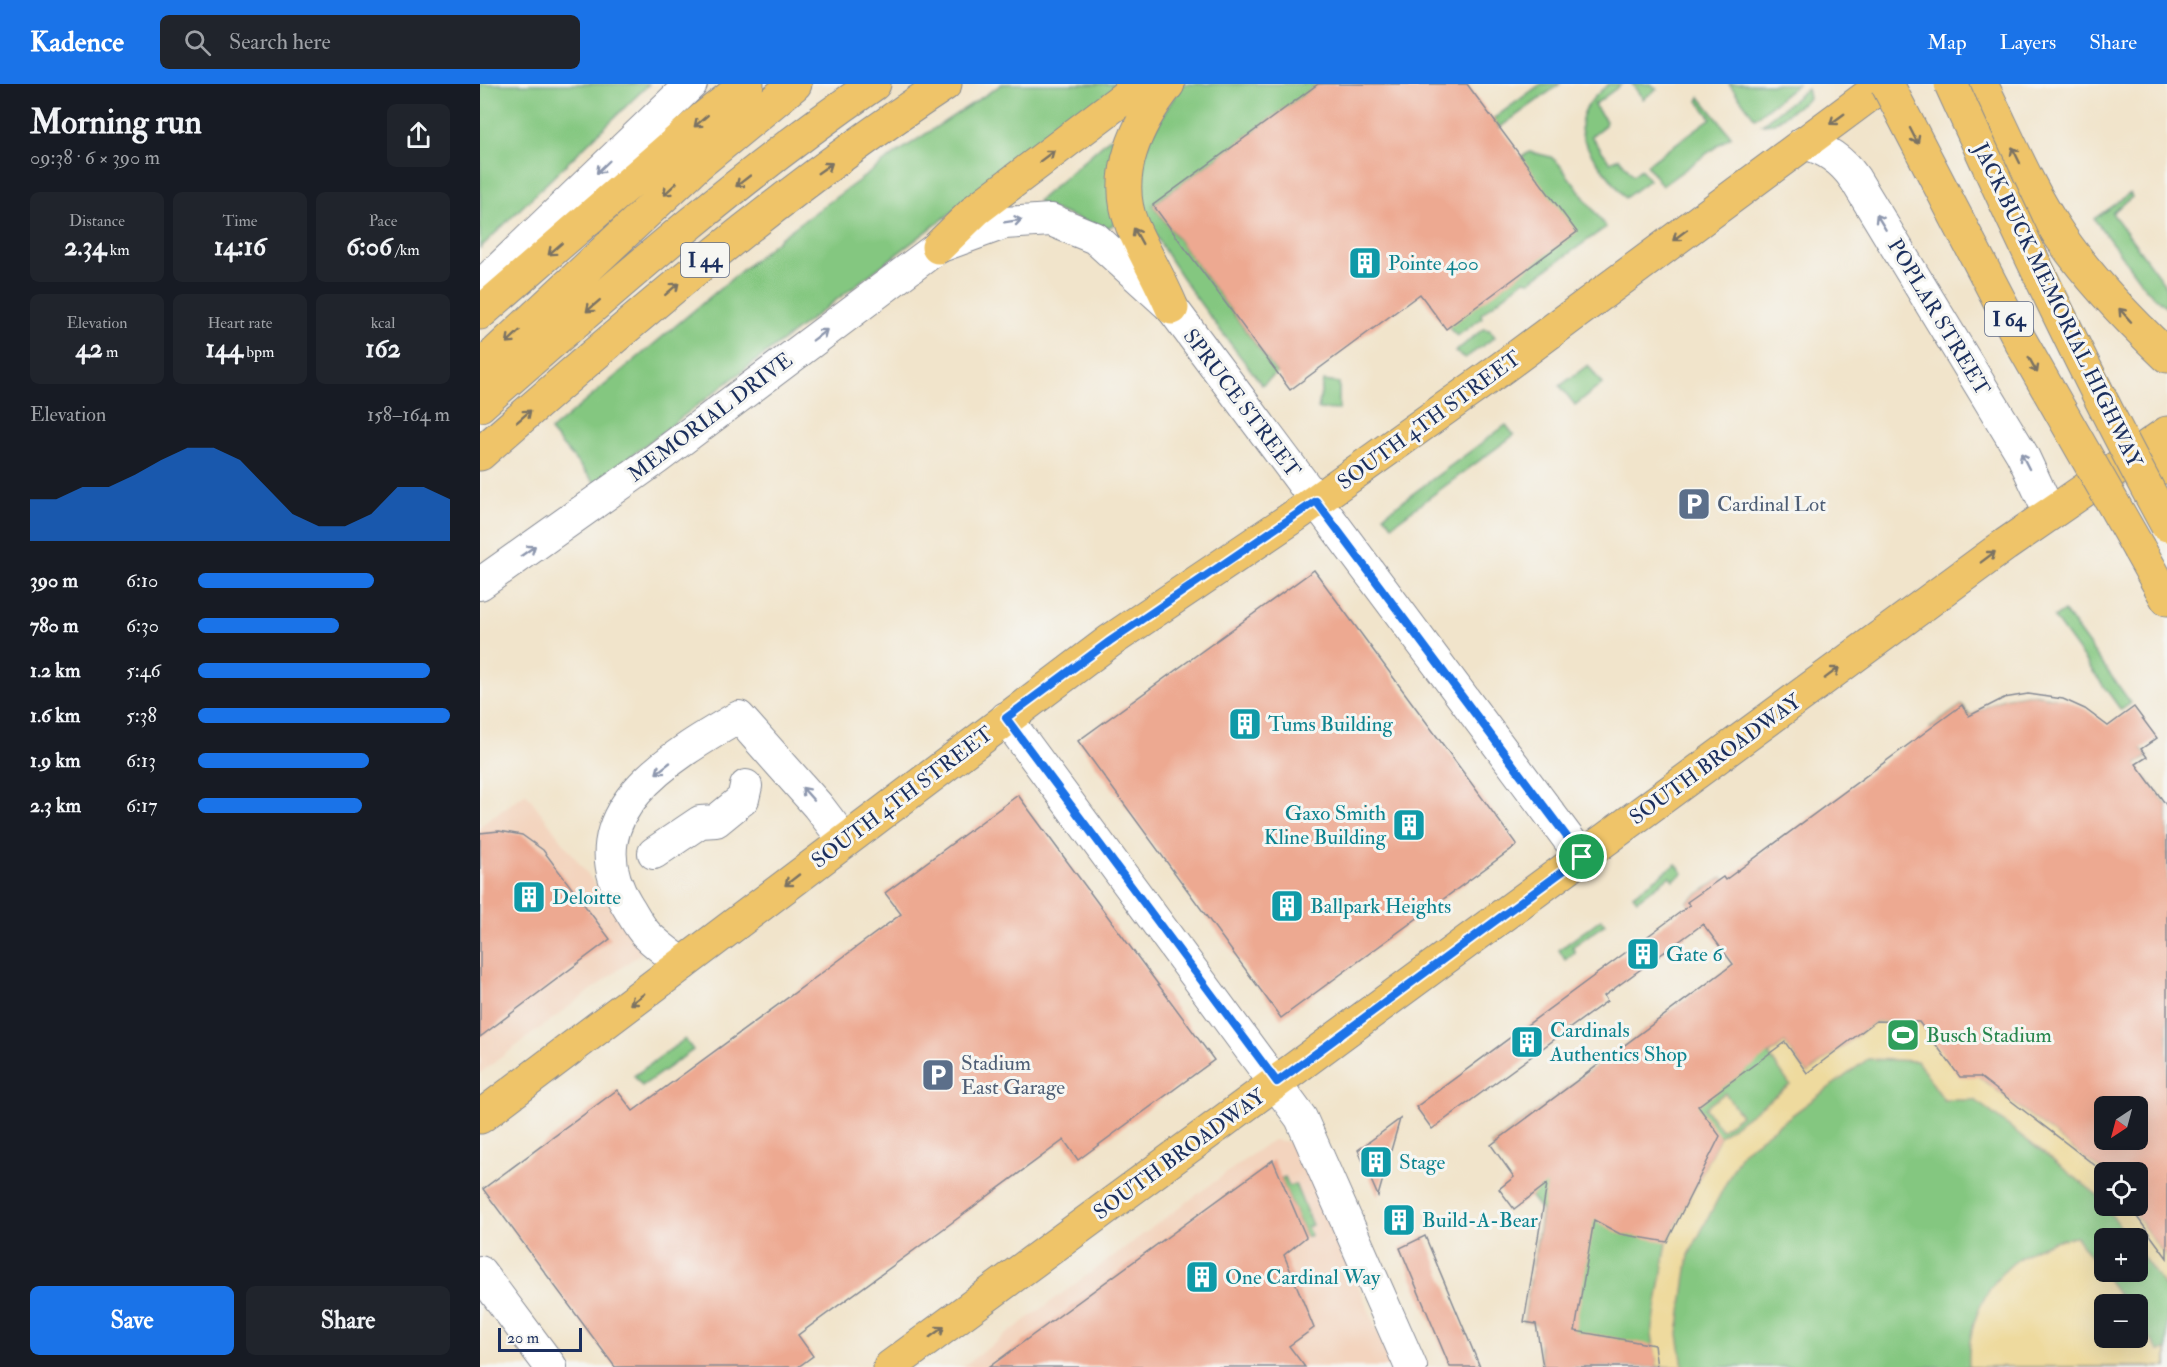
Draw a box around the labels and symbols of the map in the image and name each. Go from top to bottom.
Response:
one-way arrow [1829,112,1845,125]
one-way arrow [693,114,709,127]
one-way arrow [1908,127,1920,145]
street label: JACK BUCK MEMORIAL HIGHWAY [1966,137,2148,473]
one-way arrow [2010,146,2021,164]
one-way arrow [1039,150,1055,163]
one-way arrow [595,160,610,175]
one-way arrow [816,162,832,174]
one-way arrow [735,175,751,188]
one-way arrow [663,182,678,197]
one-way arrow [1874,214,1886,231]
one-way arrow [1002,216,1022,227]
one-way arrow [1132,228,1144,245]
one-way arrow [1672,228,1688,241]
street label: POPLAR STREET [1881,234,1996,401]
one-way arrow [547,243,563,256]
road number: I 44 [681,243,729,277]
building icon: Pointe 400 [1347,245,1383,281]
place label: Pointe 400 [1388,250,1479,277]
one-way arrow [664,282,680,295]
one-way arrow [586,299,601,313]
road number: I 64 [1985,302,2033,336]
one-way arrow [2118,308,2132,323]
street label: SPRUCE STREET [1177,324,1306,483]
one-way arrow [812,329,828,342]
one-way arrow [505,330,520,344]
street label: SOUTH 4TH STREET [1332,345,1527,496]
street label: MEMORIAL DRIVE [623,347,798,488]
one-way arrow [2027,356,2039,373]
one-way arrow [516,409,531,423]
one-way arrow [2019,452,2030,470]
parking icon: Cardinal Lot [1676,486,1712,522]
place label: Cardinal Lot [1717,491,1826,518]
one-way arrow [520,545,536,557]
one-way arrow [1980,551,1996,563]
one-way arrow [1823,667,1839,679]
street label: SOUTH BROADWAY [1624,688,1807,831]
building icon: Tums Building [1227,706,1263,742]
place label: Tums Building [1268,711,1393,738]
street label: SOUTH 4TH STREET [806,720,999,874]
one-way arrow [655,762,671,775]
one-way arrow [801,787,815,802]
place label: Gaxo Smith Kline Building [1264,800,1387,851]
building icon: Gaxo Smith Kline Building [1391,807,1427,843]
pin [1556,831,1607,882]
one-way arrow [784,873,800,886]
building icon: Deloitte [511,879,547,915]
place label: Deloitte [552,884,621,911]
building icon: Ballpark Heights [1269,888,1305,924]
place label: Ballpark Heights [1310,893,1451,920]
building icon: Gate 6 [1625,936,1661,972]
place label: Gate 6 [1666,941,1724,968]
one-way arrow [630,992,646,1005]
place label: Cardinals Authentics Shop [1549,1017,1687,1068]
sports icon: Busch Stadium [1885,1017,1921,1053]
place label: Busch Stadium [1926,1022,2052,1049]
building icon: Cardinals Authentics Shop [1509,1024,1545,1060]
place label: Stadium East Garage [961,1050,1065,1101]
parking icon: Stadium East Garage [920,1057,956,1093]
street label: SOUTH BROADWAY [1088,1083,1271,1226]
north arrow [2094,1096,2148,1150]
building icon: Stage [1358,1144,1394,1180]
place label: Stage [1399,1149,1445,1176]
building icon: Build-A-Bear [1381,1202,1417,1238]
place label: Build-A-Bear [1422,1207,1538,1234]
building icon: One Cardinal Way [1184,1259,1220,1295]
place label: One Cardinal Way [1225,1264,1381,1291]
scale bar [498,1325,582,1352]
one-way arrow [929,1326,945,1339]

